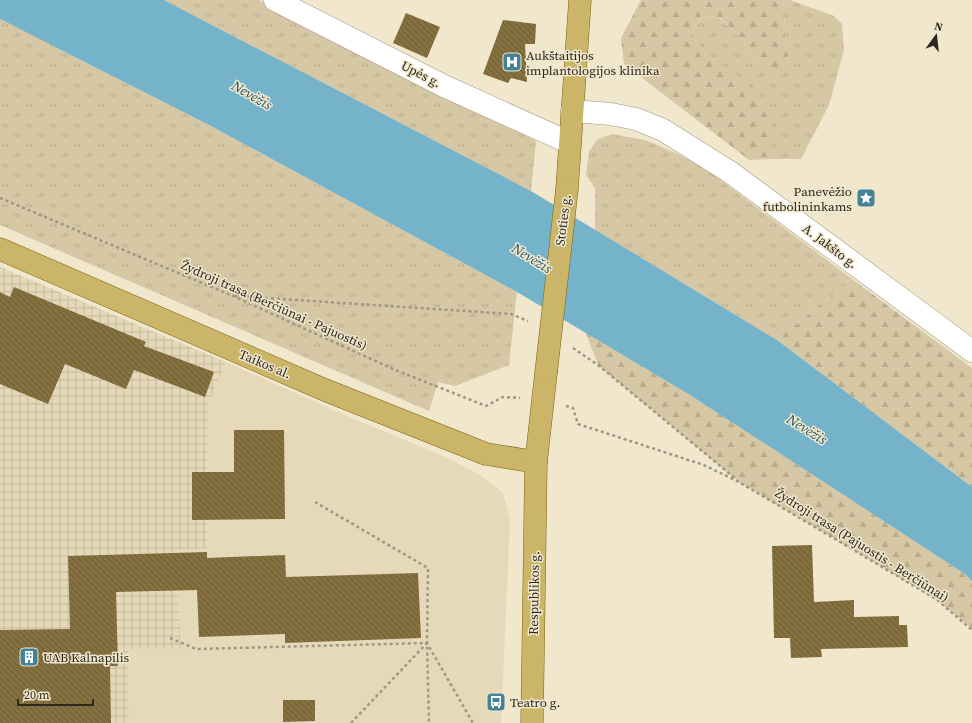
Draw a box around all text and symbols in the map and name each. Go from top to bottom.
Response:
north arrow [916,16,956,56]
text: N [933,19,944,35]
place label: Aukštaitijos implantologijos klinika [526,47,660,79]
hospital icon: Aukštaitijos implantologijos klinika [501,51,523,73]
street label: Upės g. [398,57,444,91]
water label: Nevėžis [227,75,277,115]
place label: Panevėžio futbolininkams [763,183,852,215]
place icon: Panevėžio futbolininkams [855,187,877,209]
street label: Stoties g. [551,193,575,247]
street label: A. Jakšto g. [799,220,861,272]
water label: Nevėžis [507,237,557,279]
street label: Žydroji trasa (Berčiūnai - Pajuostis) [178,256,370,354]
street label: Taikos al. [236,345,294,383]
water label: Nevėžis [782,408,832,450]
street label: Žydroji trasa (Pajuostis - Berčiūnai) [772,484,952,606]
street label: Respublikos g. [525,551,543,635]
building icon: UAB Kalnapilis [18,646,40,668]
place label: UAB Kalnapilis [43,649,130,666]
scale bar [18,681,93,707]
text: 20 m [24,687,50,703]
bus stop icon: Teatro g. [485,691,507,713]
place label: Teatro g. [510,694,560,711]

